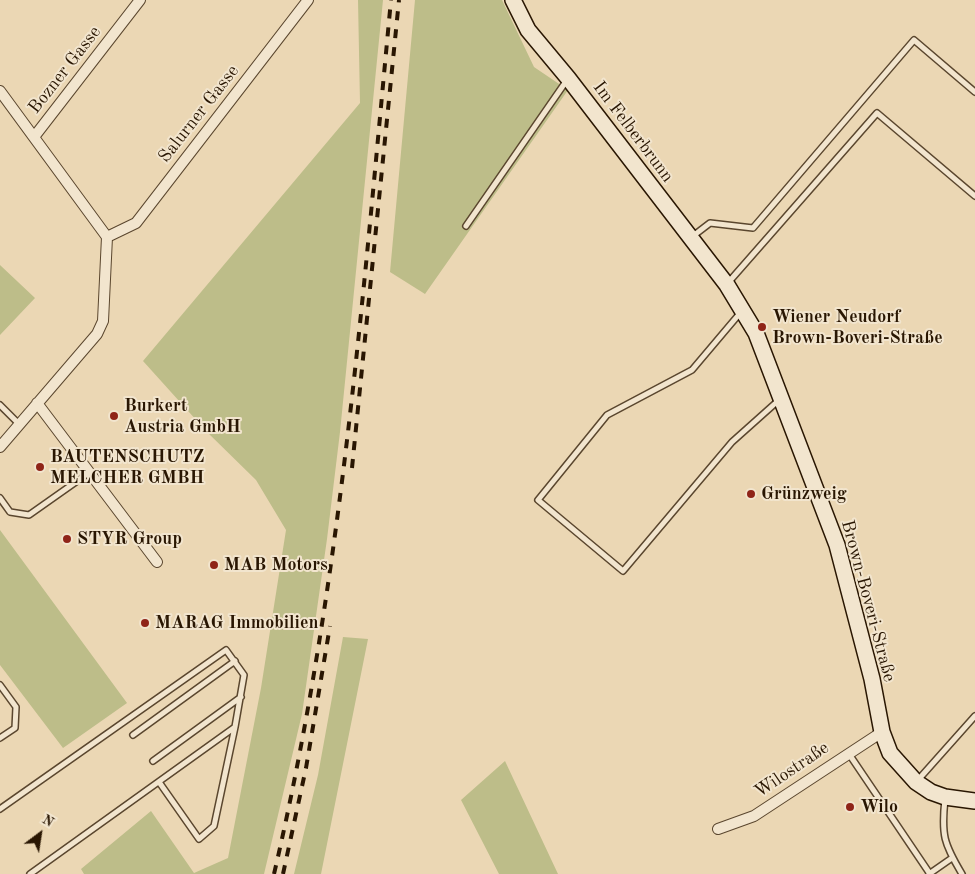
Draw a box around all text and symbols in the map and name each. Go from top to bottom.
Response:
street label: Bozner Gasse [24,22,106,118]
street label: Salurner Gasse [154,61,244,167]
street label: Im Felberbrunn [588,77,678,187]
place label: Wiener Neudorf Brown-Boveri-Straße [772,306,943,348]
marker: Wiener Neudorf Brown-Boveri-Straße [756,321,768,333]
place label: Burkert Austria GmbH [124,395,241,438]
marker: Burkert Austria GmbH [108,410,120,422]
place label: BAUTENSCHUTZ MELCHER GMBH [50,446,204,488]
marker: BAUTENSCHUTZ MELCHER GMBH [34,461,46,473]
place label: Grünzweig [761,483,847,505]
marker: Grünzweig [745,488,757,500]
street label: Brown-Boveri-Straße [836,518,900,684]
place label: STYR Group [77,528,182,550]
marker: STYR Group [61,533,73,545]
place label: MAB Motors [224,554,328,576]
marker: MAB Motors [208,559,220,571]
place label: MARAG Immobilien [155,612,318,634]
marker: MARAG Immobilien [139,617,151,629]
street label: Wilostraße [751,737,833,803]
place label: Wilo [860,796,898,818]
marker: Wilo [844,801,856,813]
north arrow [15,809,65,859]
text: N [40,812,56,830]

